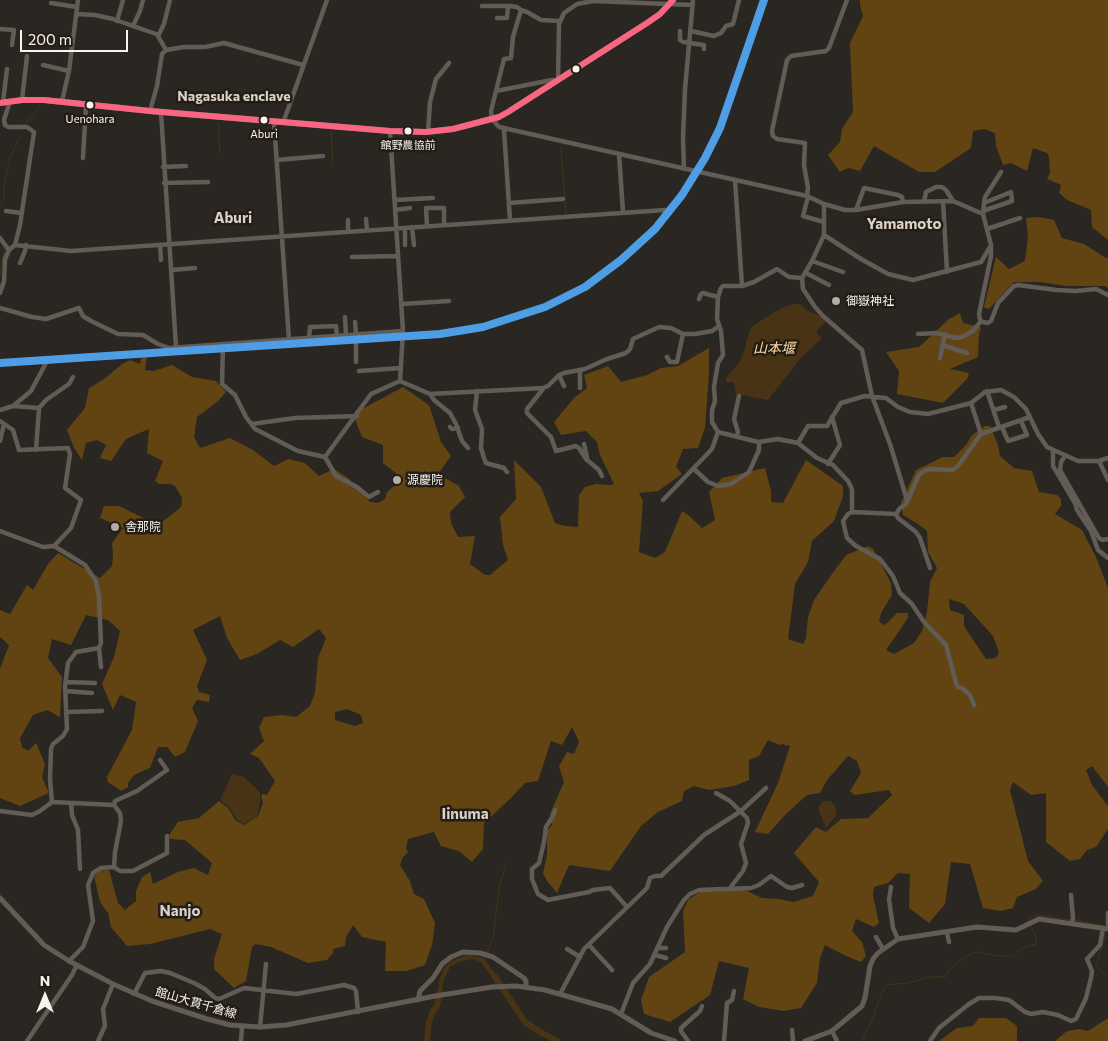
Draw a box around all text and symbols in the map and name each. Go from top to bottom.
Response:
scale bar [22,20,130,52]
text: 200 m [28,30,72,48]
unlabelled marker [571,64,581,74]
district label: Nagasuka enclave [177,88,291,104]
marker: Uenohara [85,100,95,110]
place label: Uenohara [66,112,114,126]
marker: Aburi [259,115,269,125]
marker: 館野農協前 [403,126,413,136]
place label: Aburi [250,127,278,141]
place label: 館野農協前 [381,138,435,152]
district label: Aburi [214,209,252,227]
district label: Yamamoto [867,215,941,233]
place label: 御嶽神社 [846,294,894,308]
marker: 御嶽神社 [830,295,842,307]
water label: 山本堰 [753,340,795,356]
place label: 源慶院 [407,473,443,487]
marker: 源慶院 [391,474,403,486]
place label: 舎那院 [125,520,161,534]
marker: 舎那院 [109,521,121,533]
district label: Iinuma [441,805,489,823]
district label: Nanjo [160,902,200,920]
north arrow [20,971,70,1021]
text: N [40,972,50,989]
street label: 館山大貫千倉線 [154,985,238,1021]

